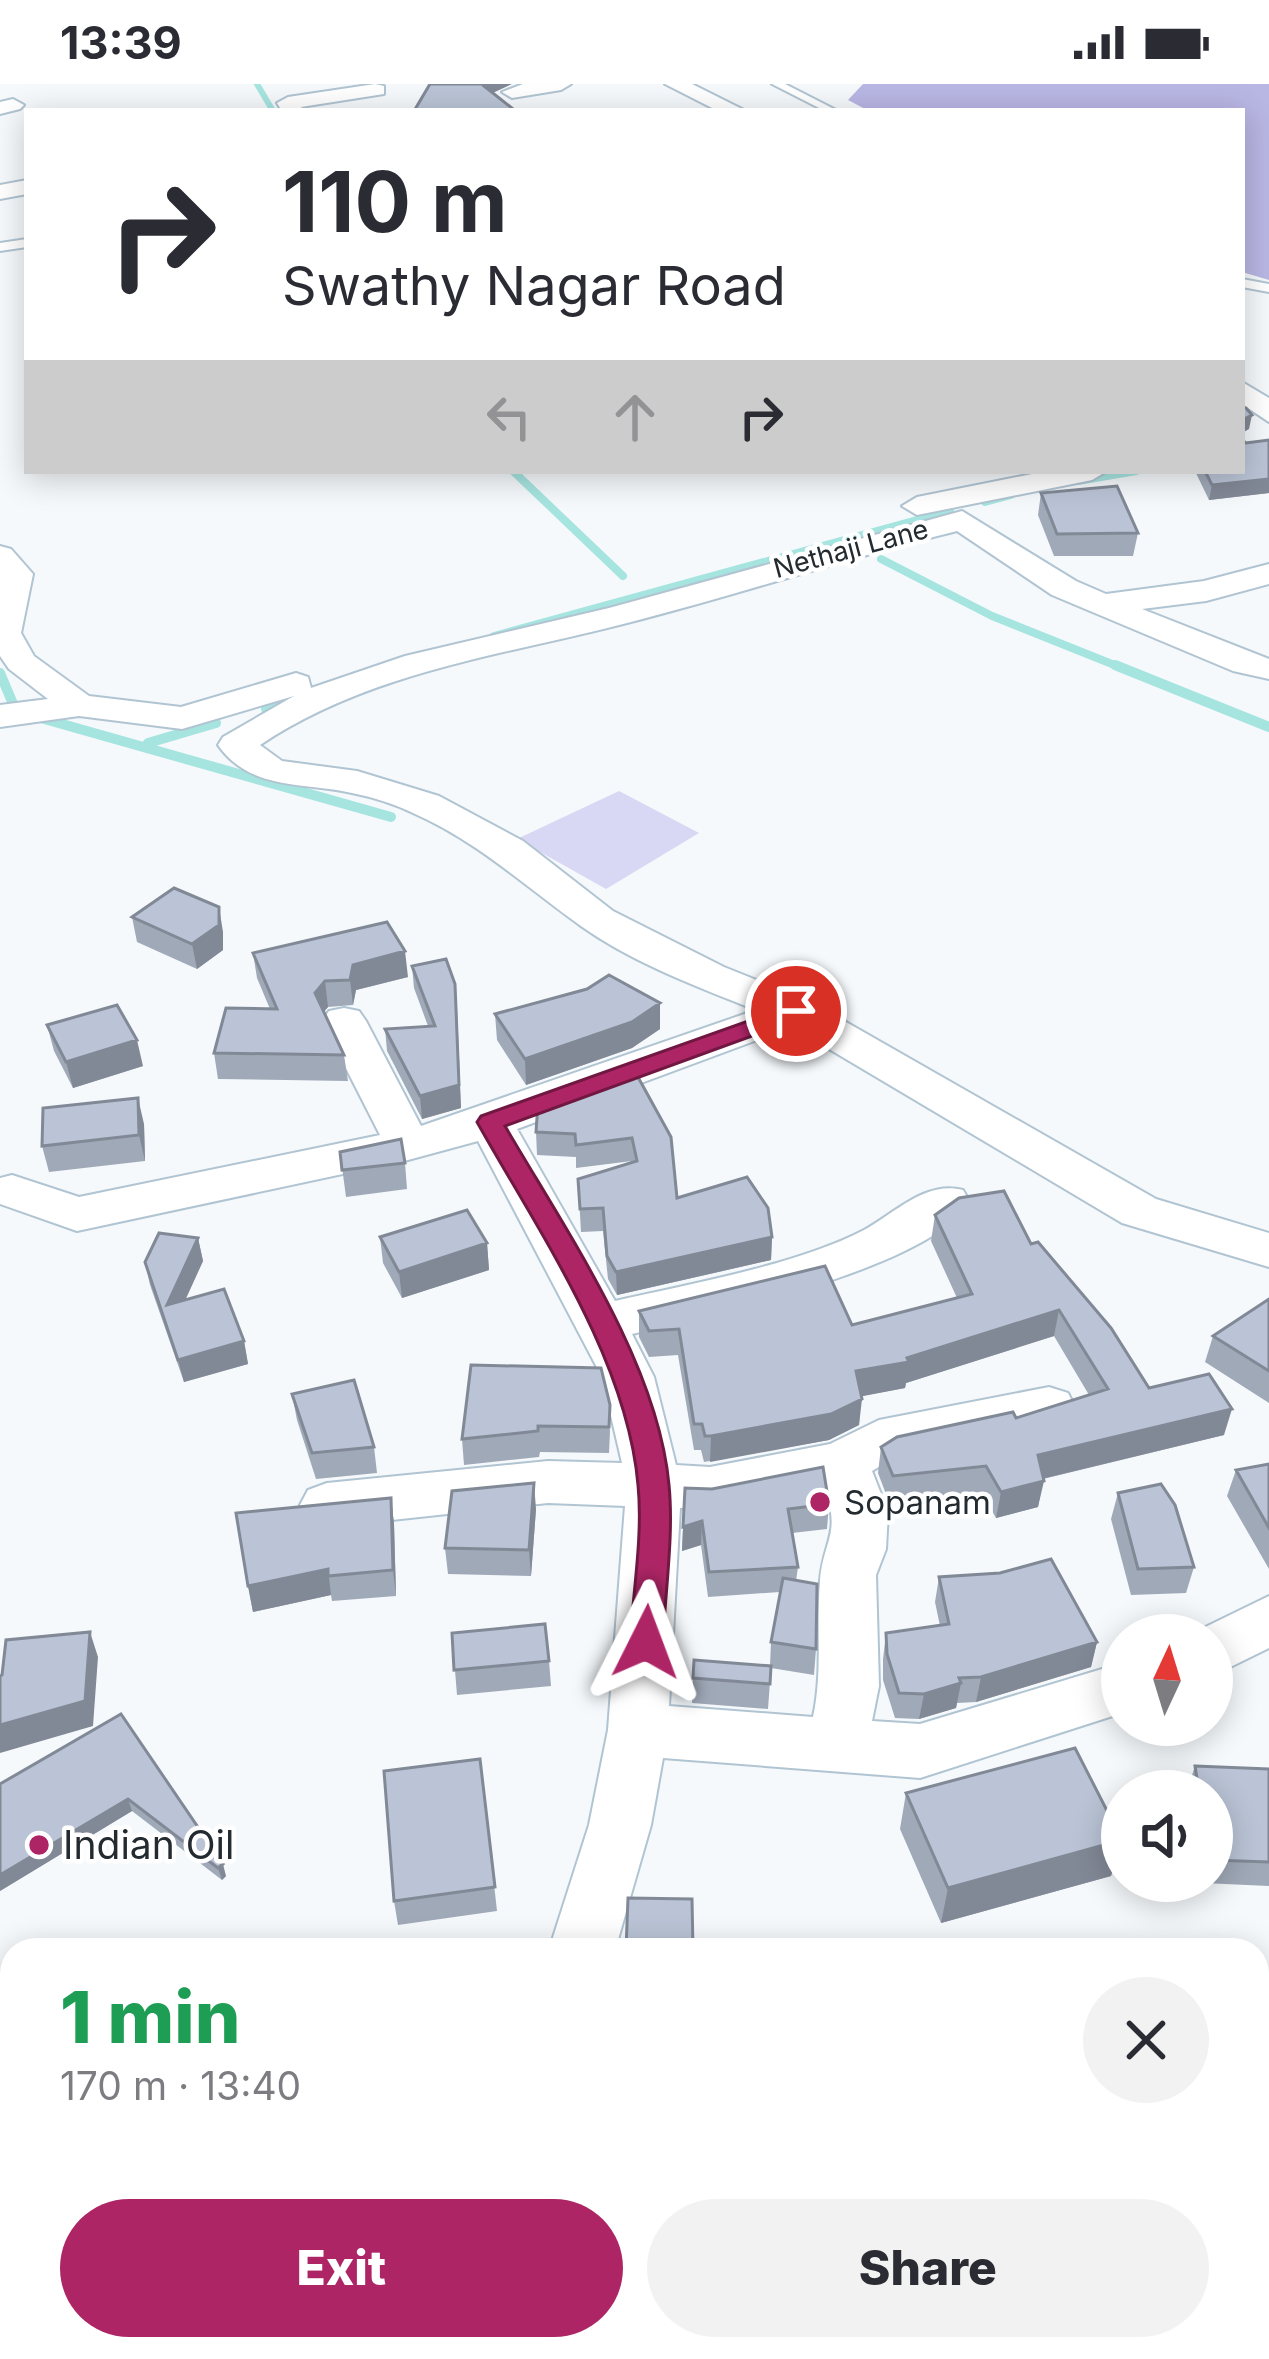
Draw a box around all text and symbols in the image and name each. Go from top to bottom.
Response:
text: 13:39 [60,15,182,70]
text: 110 m [282,151,508,252]
icon: right [84,156,240,312]
text: Swathy Nagar Road [282,253,786,318]
icon: left [476,384,542,450]
icon: ahead [602,384,668,450]
icon: right [728,384,794,450]
street label: Nethaji Lane [770,512,932,585]
pin [745,960,847,1062]
icon: arrive [763,978,829,1044]
place label: Sopanam [844,1482,991,1522]
marker: Sopanam [807,1489,833,1515]
position arrow [583,1579,709,1705]
north arrow [1101,1614,1233,1746]
map controls [1101,1614,1233,1902]
button: sound [1101,1770,1233,1902]
place label: Indian Oil [63,1821,234,1868]
marker: Indian Oil [26,1832,52,1858]
text: 1 min [60,1973,240,2060]
button: close [1083,1977,1209,2103]
text: 170 m · 13:40 [60,2062,301,2109]
button: Exit [60,2199,623,2337]
button: Share [647,2199,1209,2337]

